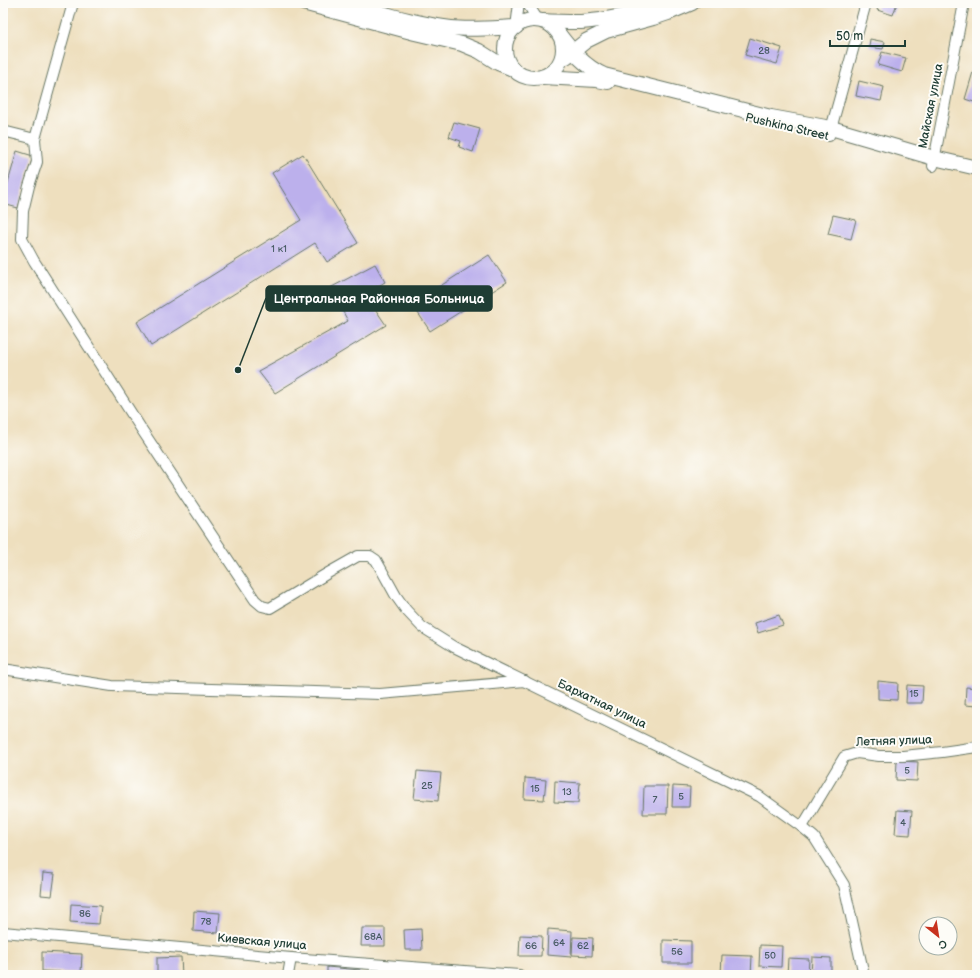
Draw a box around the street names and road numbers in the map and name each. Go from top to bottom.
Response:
street label: Майская улица [915,62,947,150]
street label: Pushkina Street [744,110,830,144]
street label: Бархатная улица [555,676,649,732]
street label: Летняя улица [855,732,932,750]
street label: Киевская улица [217,931,307,953]

